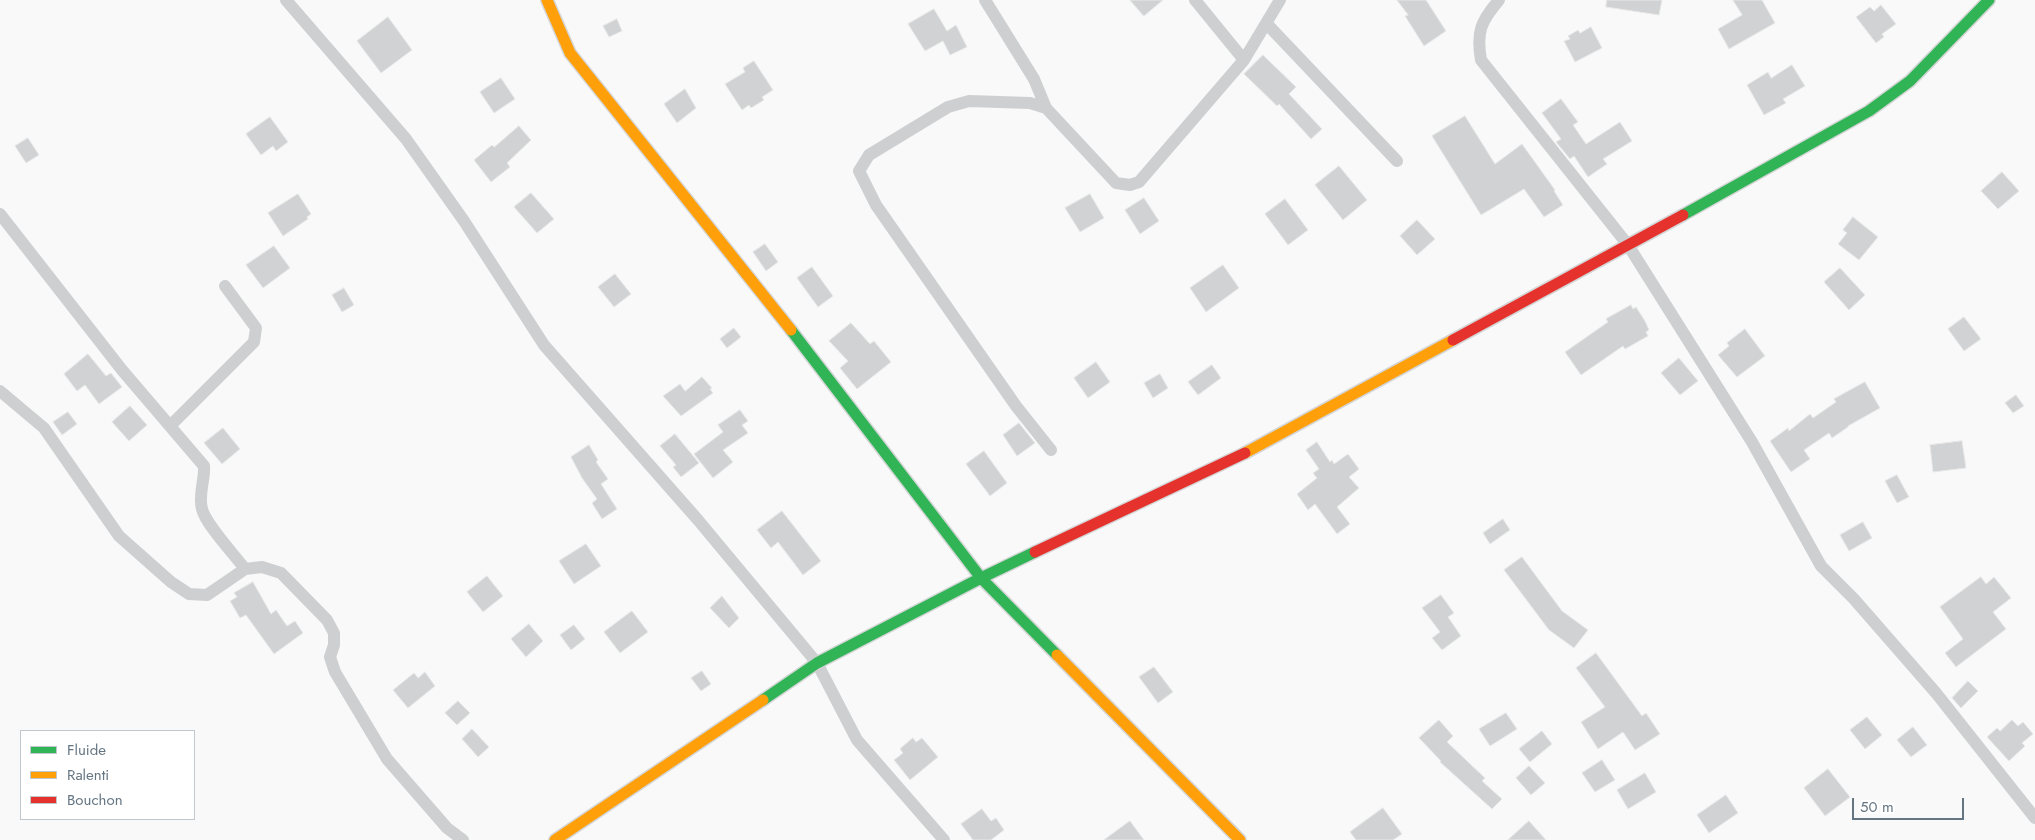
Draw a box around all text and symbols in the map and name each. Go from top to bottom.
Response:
legend [20,730,195,820]
text: Fluide [67,739,106,761]
text: Ralenti [67,764,109,786]
scale bar [1855,788,1968,820]
text: Bouchon [67,789,123,811]
text: 50 m [1860,796,1894,818]

